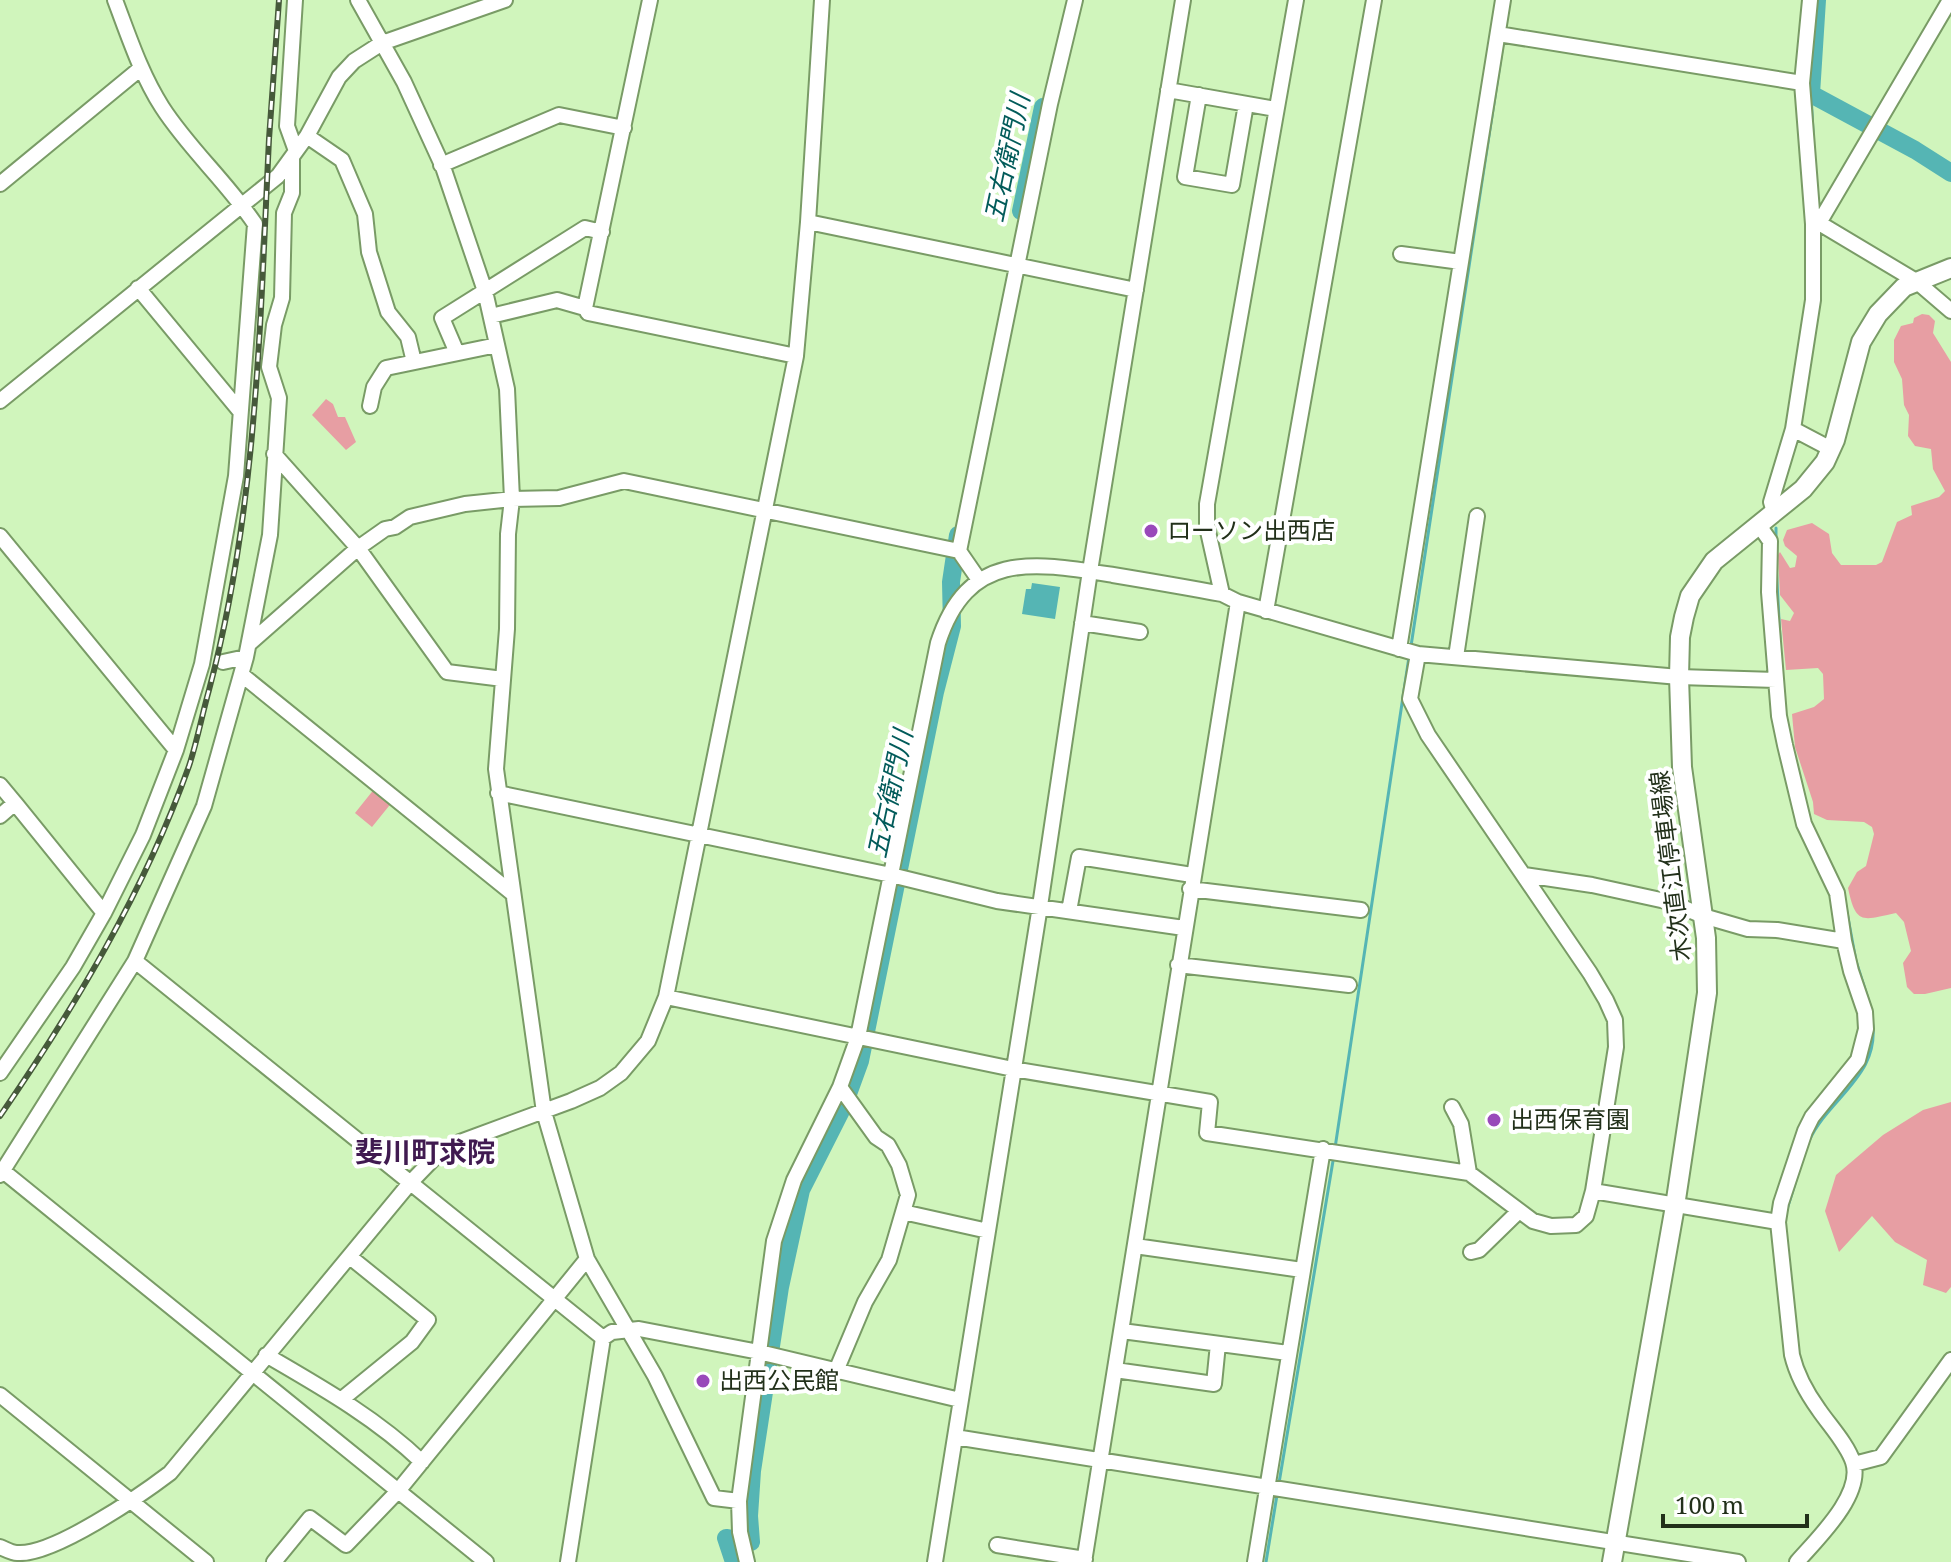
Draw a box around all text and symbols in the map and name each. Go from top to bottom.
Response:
water label: 五右衛門川 [975,88,1038,225]
place label: ローソン出西店 [1167,513,1335,546]
marker: ローソン出西店 [1142,522,1160,540]
water label: 五右衛門川 [858,724,921,861]
street label: 木次直江停車場線 [1641,769,1698,963]
place label: 出西保育園 [1510,1102,1630,1135]
marker: 出西保育園 [1485,1111,1503,1129]
district label: 斐川町求院 [355,1132,495,1170]
place label: 出西公民館 [719,1363,839,1396]
marker: 出西公民館 [694,1372,712,1390]
scale bar [1663,1478,1807,1528]
text: 100 m [1675,1488,1744,1521]

